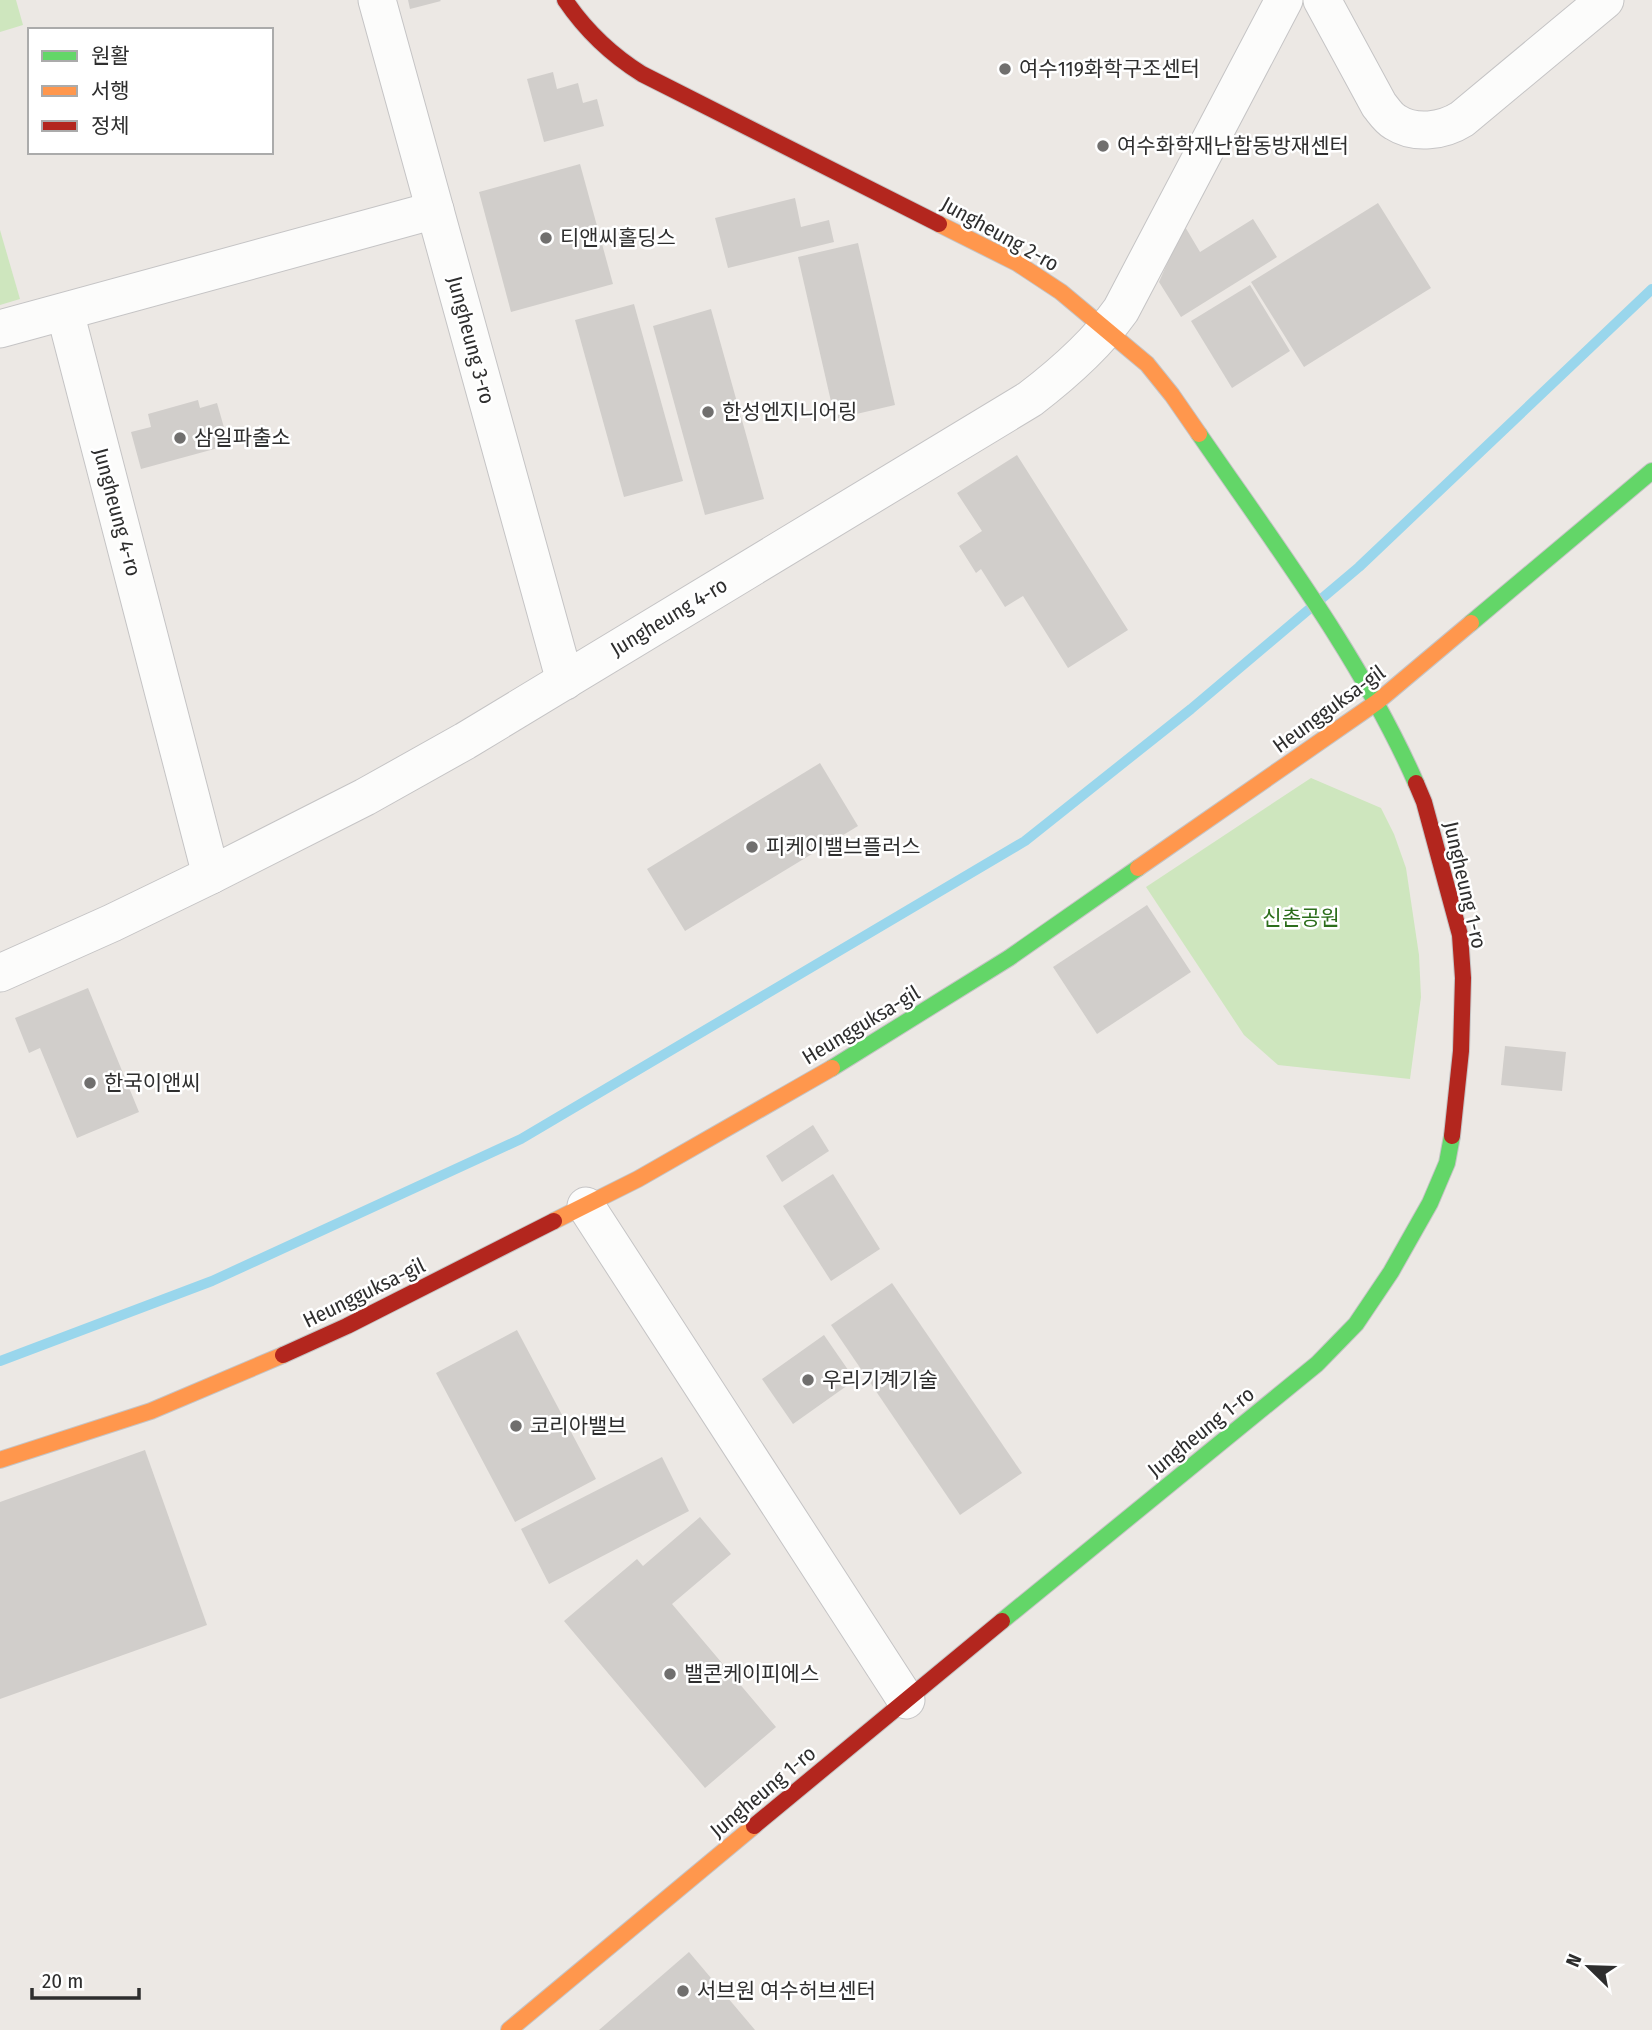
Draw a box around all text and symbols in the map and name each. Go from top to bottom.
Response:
legend [28,28,273,154]
text: 원활 [91,43,130,69]
place label: 여수119화학구조센터 [1019,56,1200,82]
marker: 여수119화학구조센터 [997,61,1013,77]
text: 서행 [91,78,130,104]
text: 정체 [91,113,130,139]
place label: 여수화학재난합동방재센터 [1117,133,1349,159]
marker: 여수화학재난합동방재센터 [1095,138,1111,154]
street label: Jungheung 2-ro [937,191,1063,277]
place label: 티앤씨홀딩스 [560,225,676,251]
marker: 티앤씨홀딩스 [538,230,554,246]
street label: Jungheung 3-ro [441,273,501,407]
place label: 한성엔지니어링 [722,399,857,425]
marker: 한성엔지니어링 [700,404,716,420]
place label: 삼일파출소 [194,425,291,451]
marker: 삼일파출소 [172,430,188,446]
street label: Jungheung 4-ro [87,445,147,579]
street label: Jungheung 4-ro [606,572,732,662]
street label: Heungguksa-gil [1268,659,1391,759]
street label: Jungheung 1-ro [1438,819,1492,951]
place label: 피케이밸브플러스 [766,834,921,860]
marker: 피케이밸브플러스 [744,839,760,855]
park label: 신촌공원 [1262,905,1340,931]
street label: Heungguksa-gil [797,979,925,1070]
place label: 한국이앤씨 [104,1070,201,1096]
marker: 한국이앤씨 [82,1075,98,1091]
street label: Heungguksa-gil [299,1252,430,1334]
place label: 우리기계기술 [822,1367,938,1393]
marker: 우리기계기술 [800,1372,816,1388]
street label: Jungheung 1-ro [1142,1381,1260,1483]
place label: 코리아밸브 [530,1413,627,1439]
marker: 코리아밸브 [508,1418,524,1434]
place label: 밸콘케이피에스 [684,1661,819,1687]
marker: 밸콘케이피에스 [662,1666,678,1682]
street label: Jungheung 1-ro [705,1740,821,1844]
north arrow [1554,1932,1624,2002]
text: N [1561,1951,1587,1970]
scale bar [32,1956,138,2000]
text: 20 m [42,1968,83,1994]
place label: 서브원 여수허브센터 [697,1978,876,2004]
marker: 서브원 여수허브센터 [675,1983,691,1999]

